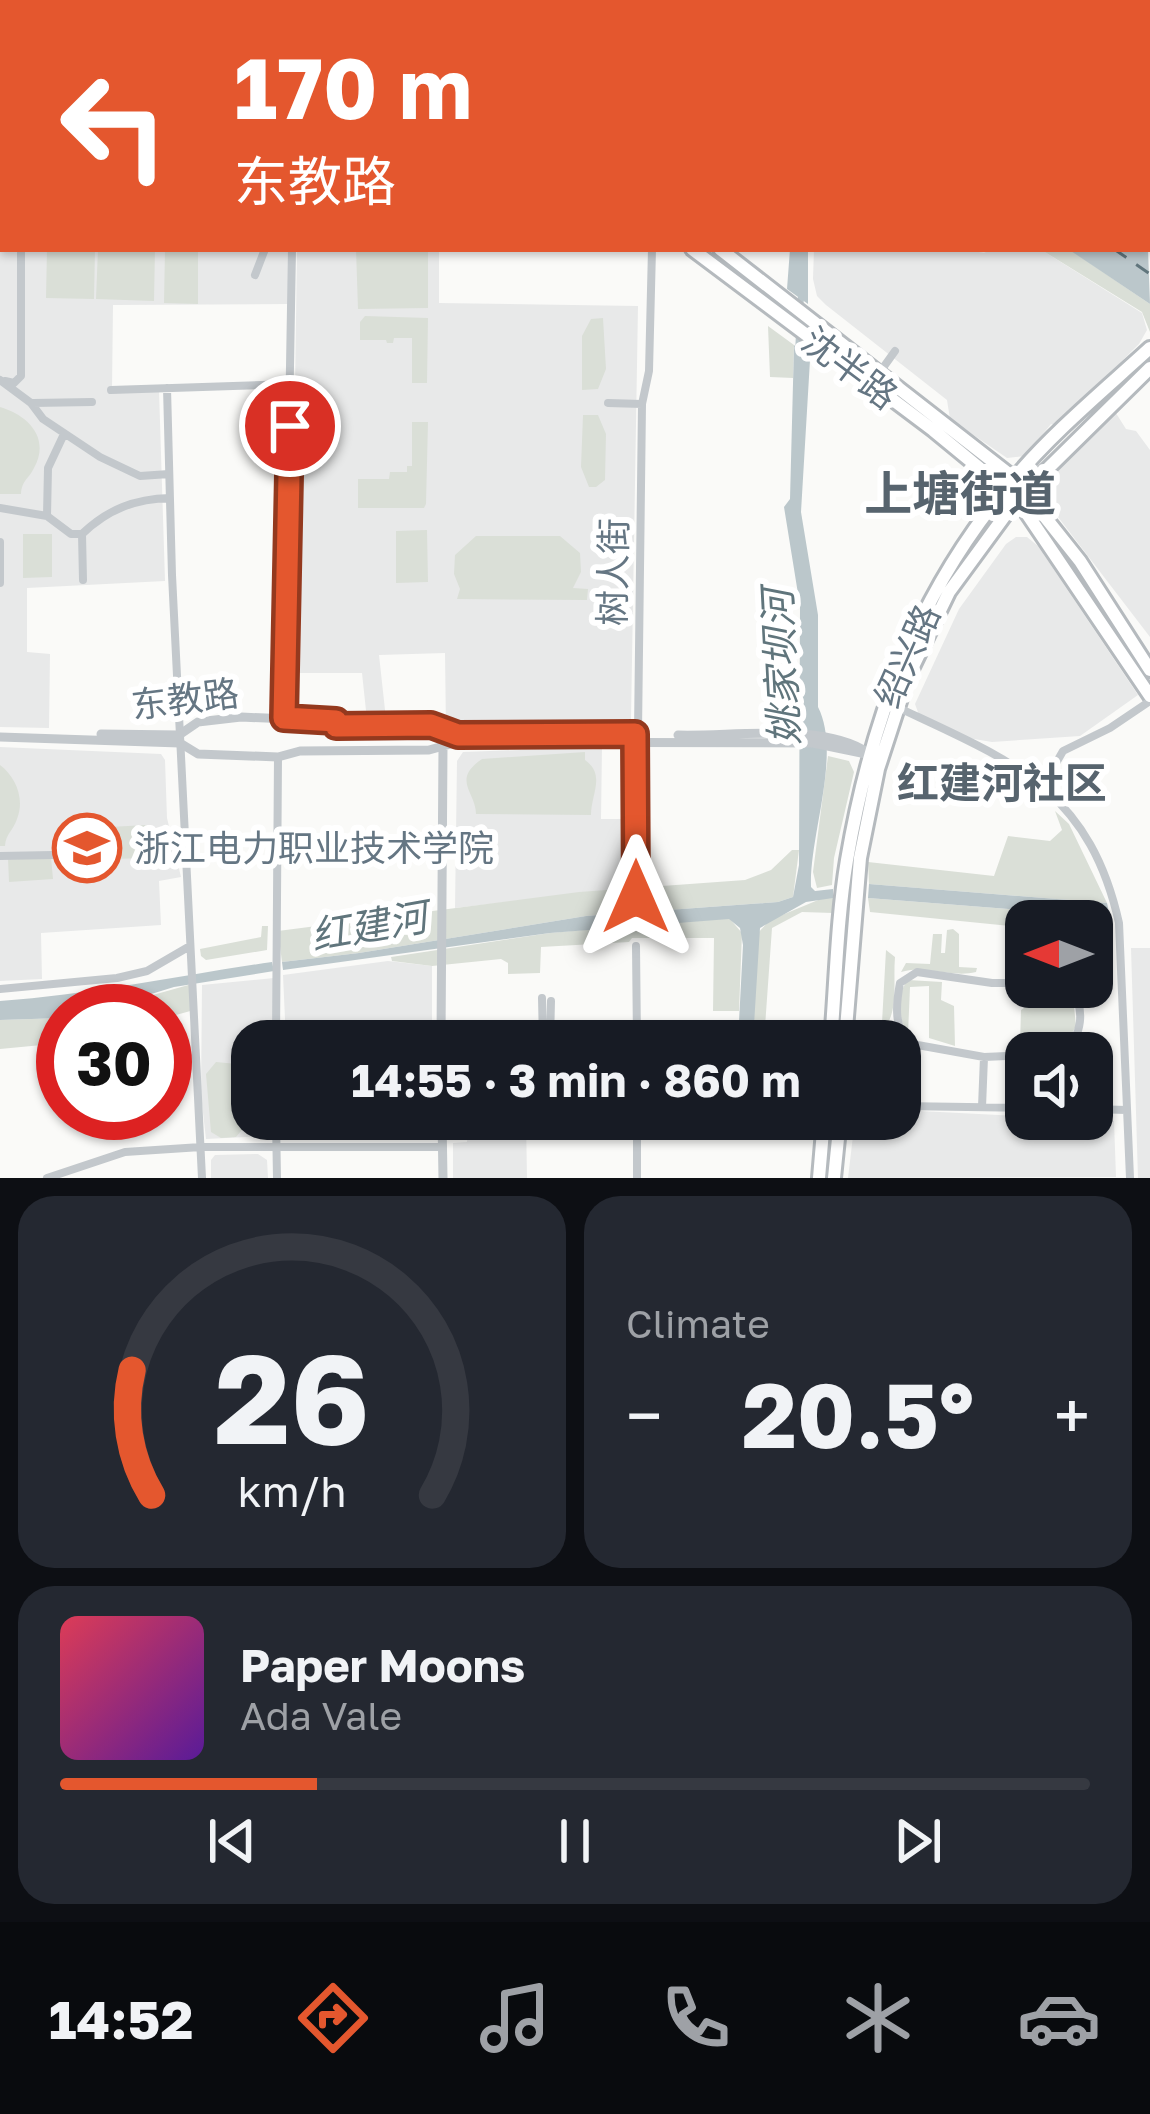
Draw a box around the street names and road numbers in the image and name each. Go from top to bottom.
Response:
street label: 沈半路 [794,318,906,417]
street label: 树人街 [590,518,635,626]
street label: 绍兴路 [865,598,948,714]
street label: 东教路 [129,671,241,726]

